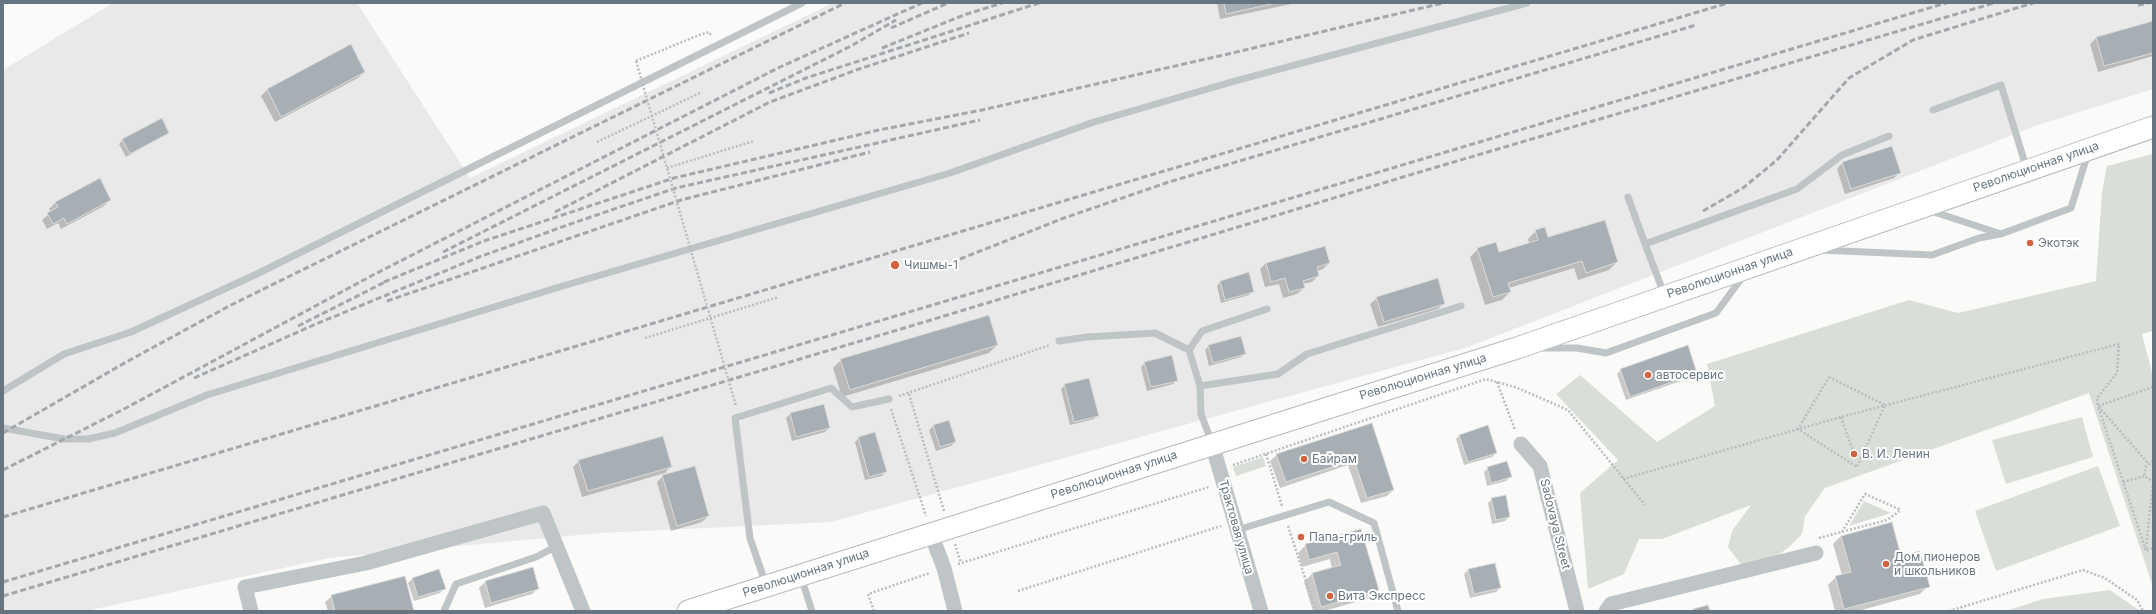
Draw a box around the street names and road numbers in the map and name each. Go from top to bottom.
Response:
street label: Революционная улица [1971,139,2101,195]
street label: Революционная улица [1665,245,1795,301]
street label: Революционная улица [1358,351,1488,403]
street label: Революционная улица [1049,448,1179,502]
street label: Sadovaya Street [1537,477,1573,571]
street label: Трактовая улица [1216,478,1256,576]
street label: Революционная улица [741,546,871,600]

